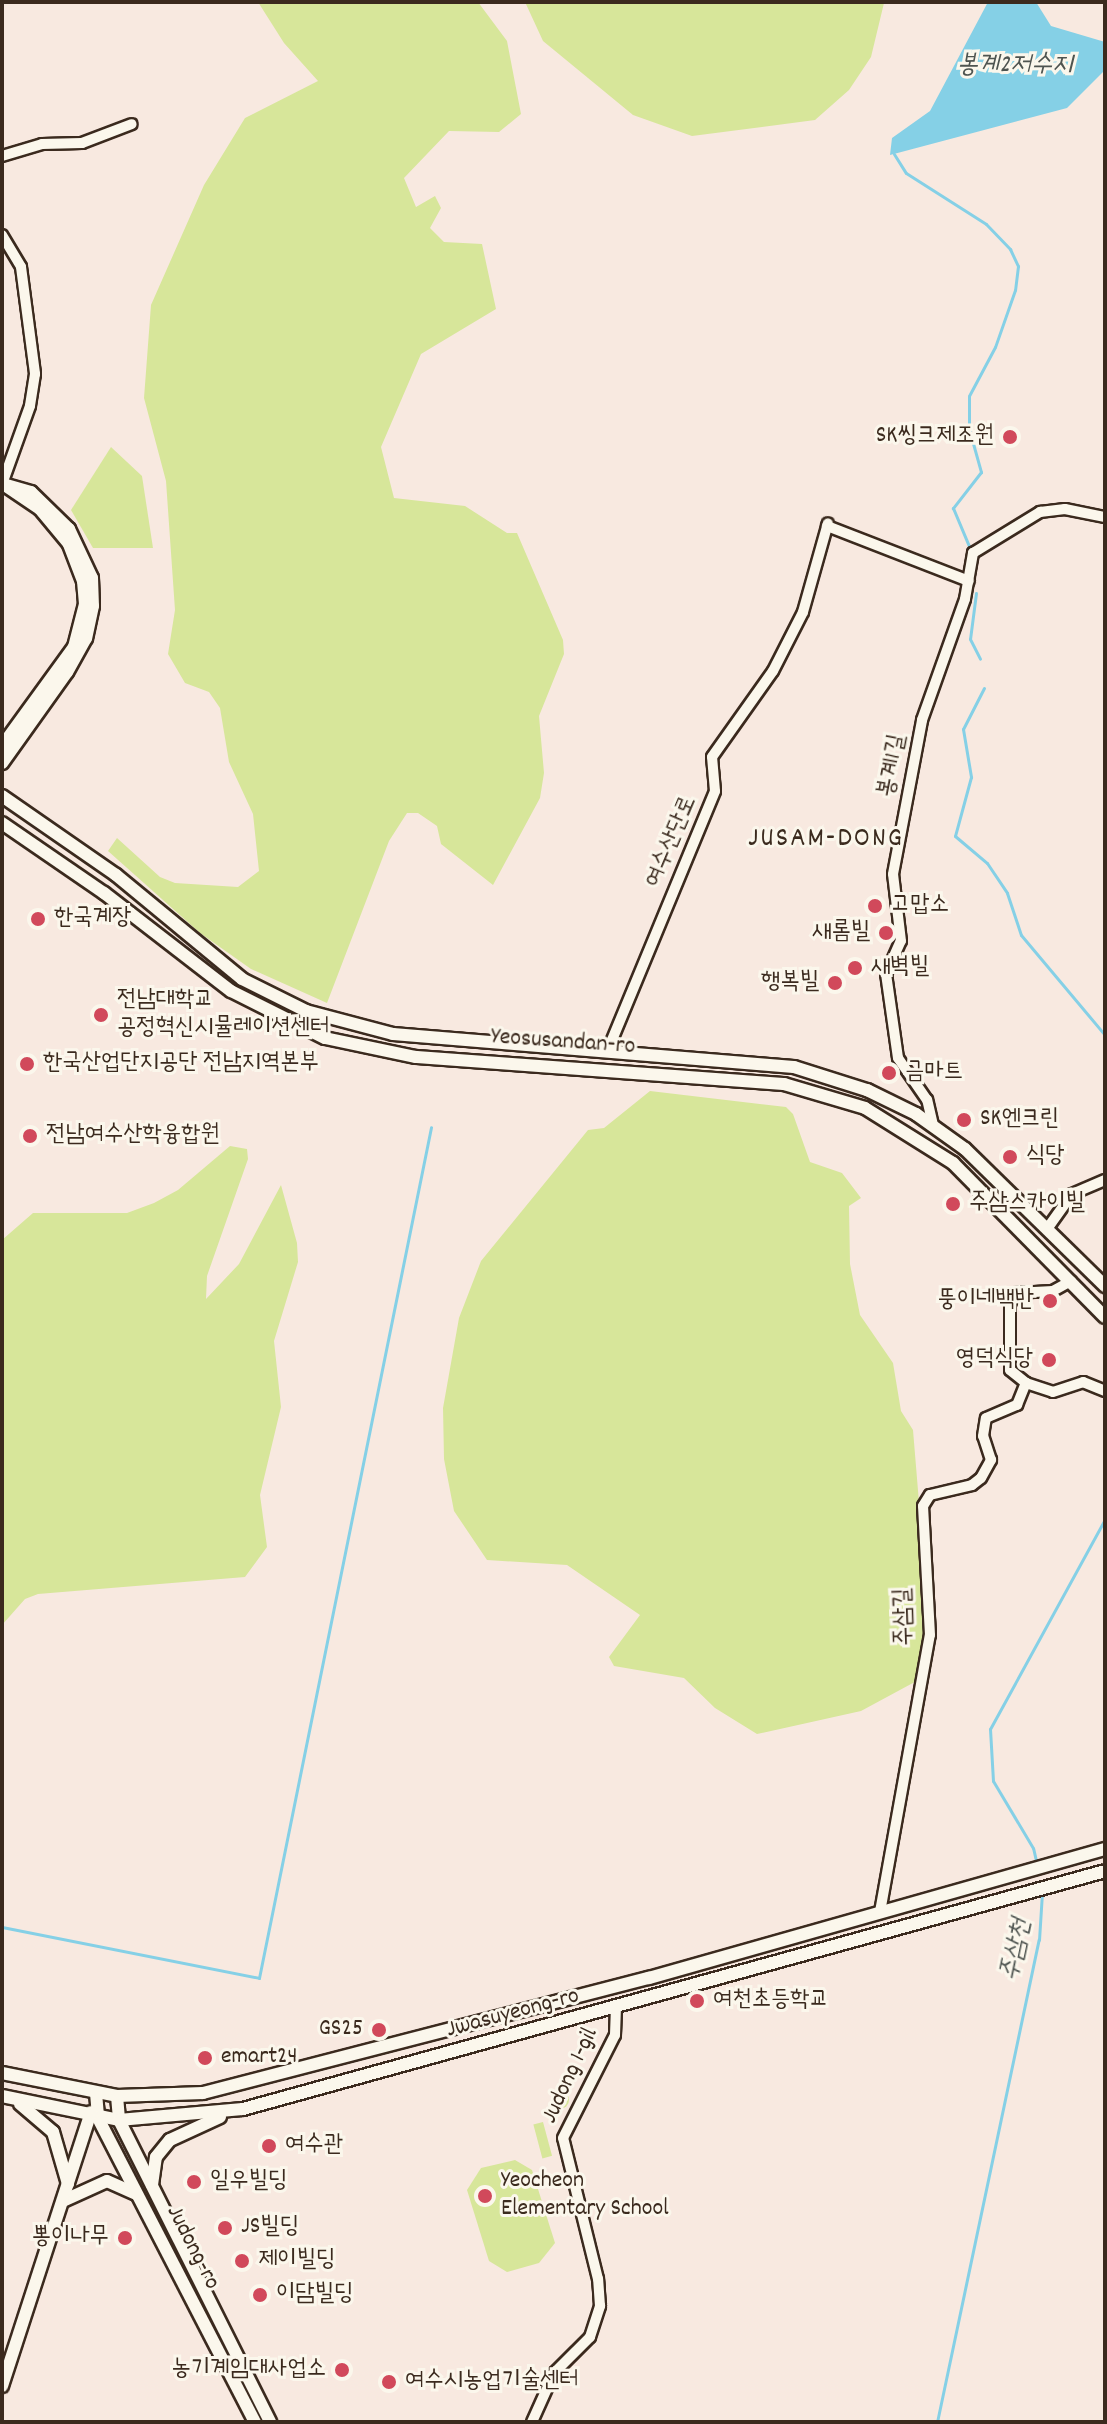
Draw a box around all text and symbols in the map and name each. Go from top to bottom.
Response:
water label: 봉계2저수지 [957,50,1073,82]
place label: SK씽크제조원 [876,423,994,451]
marker: SK씽크제조원 [1001,428,1019,446]
street label: 봉계1길 [873,732,913,800]
street label: 여수산단로 [640,792,704,892]
district label: JUSAM-DONG [748,823,904,857]
place label: 고맙소 [891,892,949,920]
marker: 고맙소 [866,897,884,915]
place label: 한국계장 [54,905,131,933]
marker: 한국계장 [29,910,47,928]
place label: 새롬빌 [812,919,870,947]
marker: 새롬빌 [877,924,895,942]
place label: 새벽빌 [871,954,929,982]
marker: 새벽빌 [846,959,864,977]
place label: 행복빌 [761,969,819,997]
marker: 행복빌 [826,974,844,992]
place label: 전남대학교 공정혁신시뮬레이션센터 [117,987,329,1043]
marker: 전남대학교 공정혁신시뮬레이션센터 [92,1006,110,1024]
street label: Yeosusandan-ro [490,1024,636,1062]
place label: 한국산업단지공단 전남지역본부 [43,1050,319,1078]
marker: 한국산업단지공단 전남지역본부 [18,1055,36,1073]
place label: 금마트 [905,1059,963,1087]
marker: 금마트 [880,1064,898,1082]
place label: SK엔크린 [980,1106,1060,1134]
marker: SK엔크린 [955,1111,973,1129]
place label: 전남여수산학융합원 [46,1122,220,1150]
marker: 전남여수산학융합원 [21,1127,39,1145]
place label: 식당 [1026,1143,1065,1171]
marker: 식당 [1001,1148,1019,1166]
place label: 주삼스카이빌 [969,1190,1085,1218]
marker: 주삼스카이빌 [944,1195,962,1213]
place label: 뚱이네백반 [937,1287,1034,1315]
marker: 뚱이네백반 [1041,1292,1059,1310]
place label: 영덕식당 [956,1346,1033,1374]
marker: 영덕식당 [1040,1351,1058,1369]
street label: 주삼길 [890,1588,920,1646]
water label: 주삼천 [995,1916,1039,1984]
street label: Jwasuyeong-ro [443,1982,583,2046]
place label: 여천초등학교 [713,1987,829,2015]
marker: 여천초등학교 [688,1992,706,2010]
place label: GS25 [319,2016,363,2044]
marker: GS25 [370,2021,388,2039]
street label: Judong 1-gil [536,2024,606,2128]
place label: emart24 [221,2044,298,2072]
marker: emart24 [196,2049,214,2067]
place label: 여수관 [285,2132,343,2160]
marker: 여수관 [260,2137,278,2155]
place label: 일우빌딩 [210,2168,287,2196]
place label: Yeocheon Elementary School [501,2168,669,2224]
marker: 일우빌딩 [185,2173,203,2191]
marker: Yeocheon Elementary School [476,2187,494,2205]
street label: Judong-ro [159,2201,225,2295]
place label: JS빌딩 [241,2214,299,2242]
marker: JS빌딩 [216,2219,234,2237]
place label: 뽕이나무 [32,2224,109,2252]
marker: 뽕이나무 [116,2229,134,2247]
place label: 제이빌딩 [258,2247,335,2275]
marker: 제이빌딩 [233,2252,251,2270]
place label: 이담빌딩 [276,2281,353,2309]
marker: 이담빌딩 [251,2286,269,2304]
place label: 농기계임대사업소 [172,2356,326,2384]
marker: 농기계임대사업소 [333,2361,351,2379]
place label: 여수시농업기술센터 [405,2368,579,2396]
marker: 여수시농업기술센터 [380,2373,398,2391]

